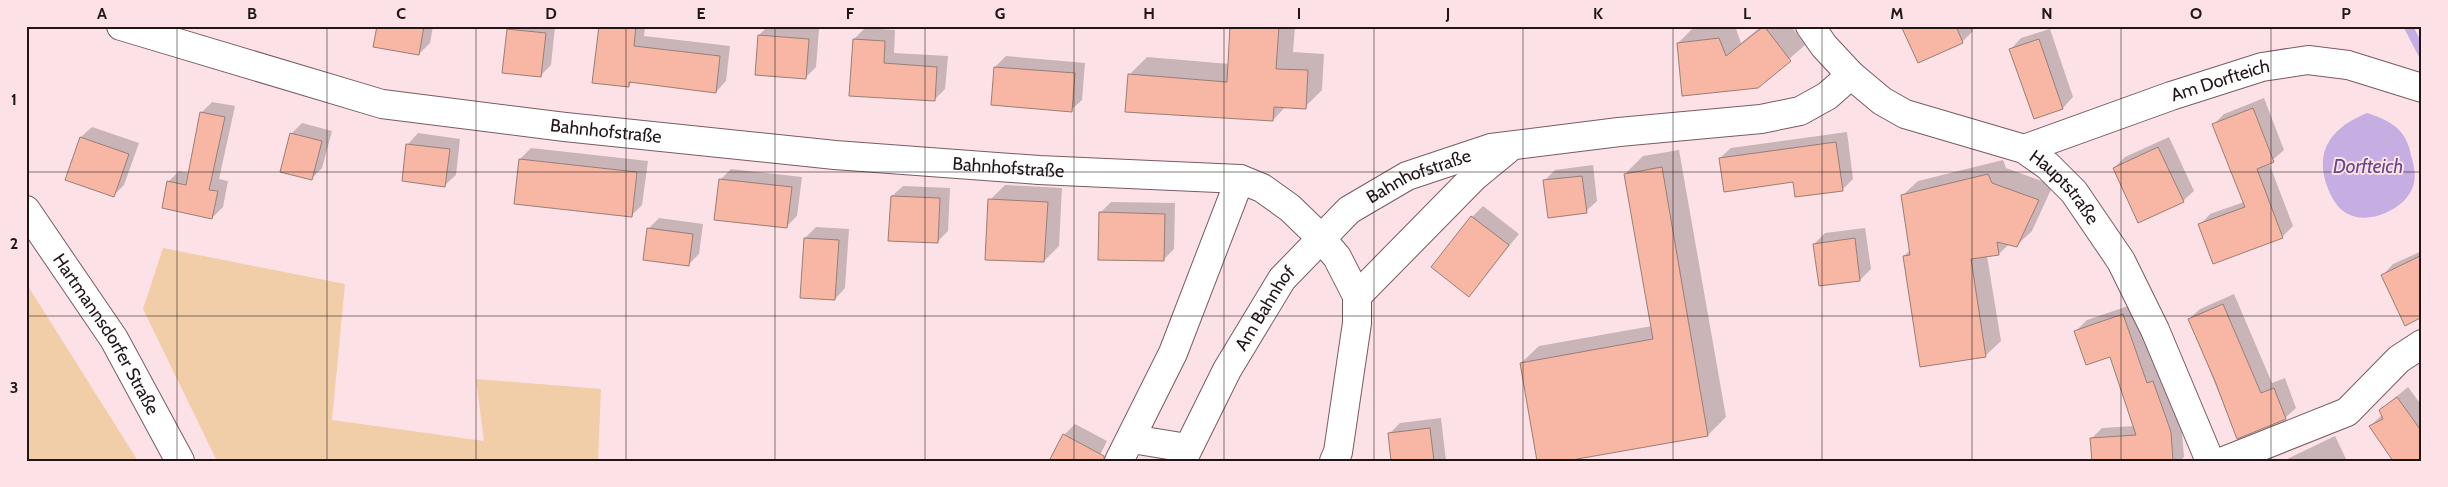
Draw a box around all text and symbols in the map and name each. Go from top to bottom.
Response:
text: A [97,4,107,23]
text: B [247,4,257,23]
text: C [396,4,406,23]
text: D [545,4,557,23]
text: E [696,4,706,23]
text: F [846,4,855,23]
text: G [995,4,1005,23]
text: H [1143,4,1155,23]
text: I [1297,4,1301,23]
text: J [1445,4,1450,23]
text: K [1593,4,1603,23]
text: L [1743,4,1751,23]
text: M [1890,4,1904,23]
text: N [2041,4,2053,23]
text: O [2190,4,2202,23]
text: P [2341,4,2351,23]
street label: Am Dorfteich [2168,55,2271,106]
text: 1 [11,90,17,109]
street label: Bahnhofstraße [549,114,663,148]
street label: Bahnhofstraße [1362,144,1474,208]
street label: Hauptstraße [2025,145,2104,229]
street label: Bahnhofstraße [952,153,1065,182]
water label: Dorfteich [2333,155,2403,178]
text: 2 [10,234,18,253]
street label: Hartmannsdorfer Straße [48,249,164,419]
street label: Am Bahnhof [1230,261,1300,355]
text: 3 [10,378,18,397]

